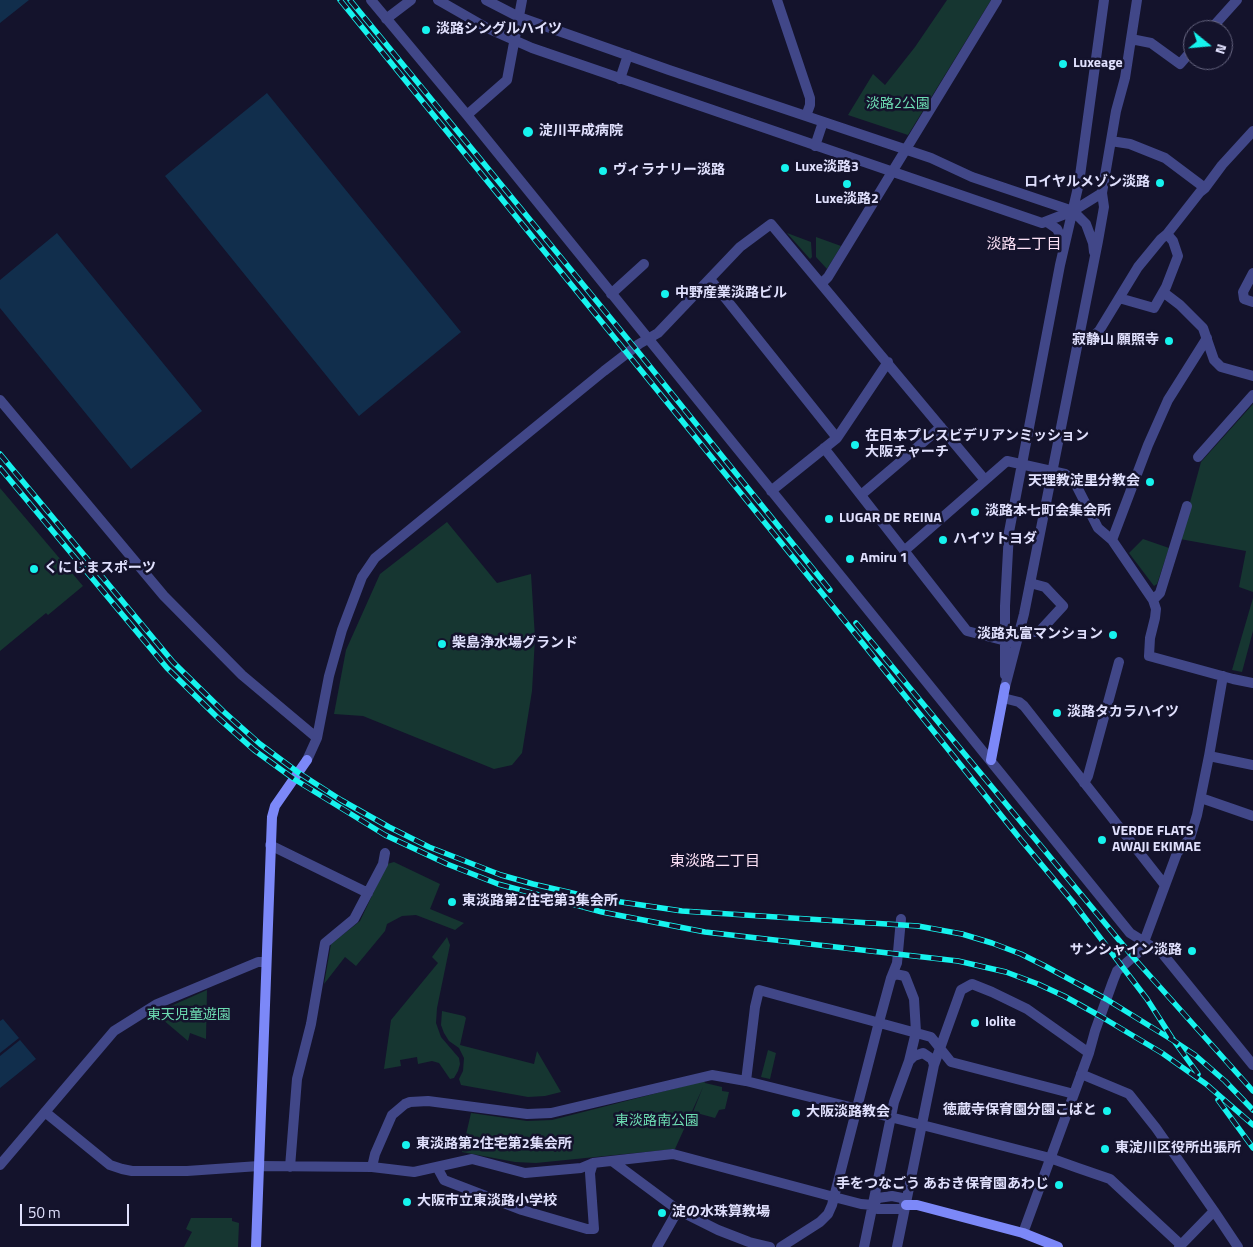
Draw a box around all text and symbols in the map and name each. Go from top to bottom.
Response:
north arrow [1183,20,1233,70]
place label: 淡路シングルハイツ [436,22,562,38]
marker: 淡路シングルハイツ [420,24,432,36]
text: N [1210,42,1233,57]
place label: Luxeage [1073,56,1123,72]
marker: Luxeage [1057,58,1069,70]
park label: 淡路2公園 [866,97,930,113]
place label: 淀川平成病院 [539,124,623,140]
marker: 淀川平成病院 [521,125,535,139]
place label: Luxe淡路3 [795,160,859,176]
marker: Luxe淡路3 [779,162,791,174]
place label: ヴィラナリー淡路 [613,163,725,179]
marker: ヴィラナリー淡路 [597,165,609,177]
place label: ロイヤルメゾン淡路 [1024,175,1150,191]
marker: ロイヤルメゾン淡路 [1154,177,1166,189]
marker: Luxe淡路2 [841,178,853,190]
place label: Luxe淡路2 [815,192,879,208]
district label: 淡路二丁目 [987,236,1061,254]
place label: 中野産業淡路ビル [675,286,787,302]
marker: 中野産業淡路ビル [659,288,671,300]
place label: 寂静山 願照寺 [1072,333,1159,349]
marker: 寂静山 願照寺 [1163,335,1175,347]
place label: 在日本プレスビデリアンミッション 大阪チャーチ [865,429,1089,462]
marker: 在日本プレスビデリアンミッション 大阪チャーチ [849,439,861,451]
place label: 天理教淀里分教会 [1028,474,1140,490]
marker: 天理教淀里分教会 [1144,476,1156,488]
place label: 淡路本七町会集会所 [985,504,1111,520]
marker: 淡路本七町会集会所 [969,506,981,518]
place label: LUGAR DE REINA [839,511,942,527]
marker: LUGAR DE REINA [823,513,835,525]
place label: ハイツトヨダ [953,532,1037,548]
marker: ハイツトヨダ [937,534,949,546]
place label: Amiru 1 [860,551,908,567]
marker: Amiru 1 [844,553,856,565]
place label: くにじまスポーツ [44,561,156,577]
marker: くにじまスポーツ [28,563,40,575]
place label: 淡路丸富マンション [977,627,1103,643]
marker: 淡路丸富マンション [1107,629,1119,641]
place label: 柴島浄水場グランド [452,636,578,652]
marker: 柴島浄水場グランド [436,638,448,650]
place label: 淡路タカラハイツ [1067,705,1179,721]
marker: 淡路タカラハイツ [1051,707,1063,719]
place label: VERDE FLATS AWAJI EKIMAE [1112,824,1201,856]
marker: VERDE FLATS AWAJI EKIMAE [1096,834,1108,846]
district label: 東淡路二丁目 [670,853,760,871]
place label: 東淡路第2住宅第3集会所 [462,894,618,910]
marker: 東淡路第2住宅第3集会所 [446,896,458,908]
place label: サンシャイン淡路 [1070,943,1182,959]
marker: サンシャイン淡路 [1186,945,1198,957]
park label: 東天児童遊園 [147,1008,231,1024]
place label: Iolite [985,1015,1016,1031]
marker: Iolite [969,1017,981,1029]
place label: 徳蔵寺保育園分園こばと [943,1103,1097,1119]
place label: 大阪淡路教会 [806,1105,890,1121]
marker: 徳蔵寺保育園分園こばと [1101,1105,1113,1117]
marker: 大阪淡路教会 [790,1107,802,1119]
park label: 東淡路南公園 [615,1114,699,1130]
place label: 東淡路第2住宅第2集会所 [416,1137,572,1153]
marker: 東淡路第2住宅第2集会所 [400,1139,412,1151]
place label: 東淀川区役所出張所 [1115,1141,1241,1157]
marker: 東淀川区役所出張所 [1099,1143,1111,1155]
place label: 手をつなごう あおき保育園あわじ [836,1177,1049,1193]
marker: 手をつなごう あおき保育園あわじ [1053,1179,1065,1191]
scale bar [22,1194,131,1226]
place label: 大阪市立東淡路小学校 [417,1194,557,1210]
marker: 大阪市立東淡路小学校 [401,1196,413,1208]
text: 50 m [28,1201,61,1224]
place label: 淀の水珠算教場 [672,1205,770,1221]
marker: 淀の水珠算教場 [656,1207,668,1219]

